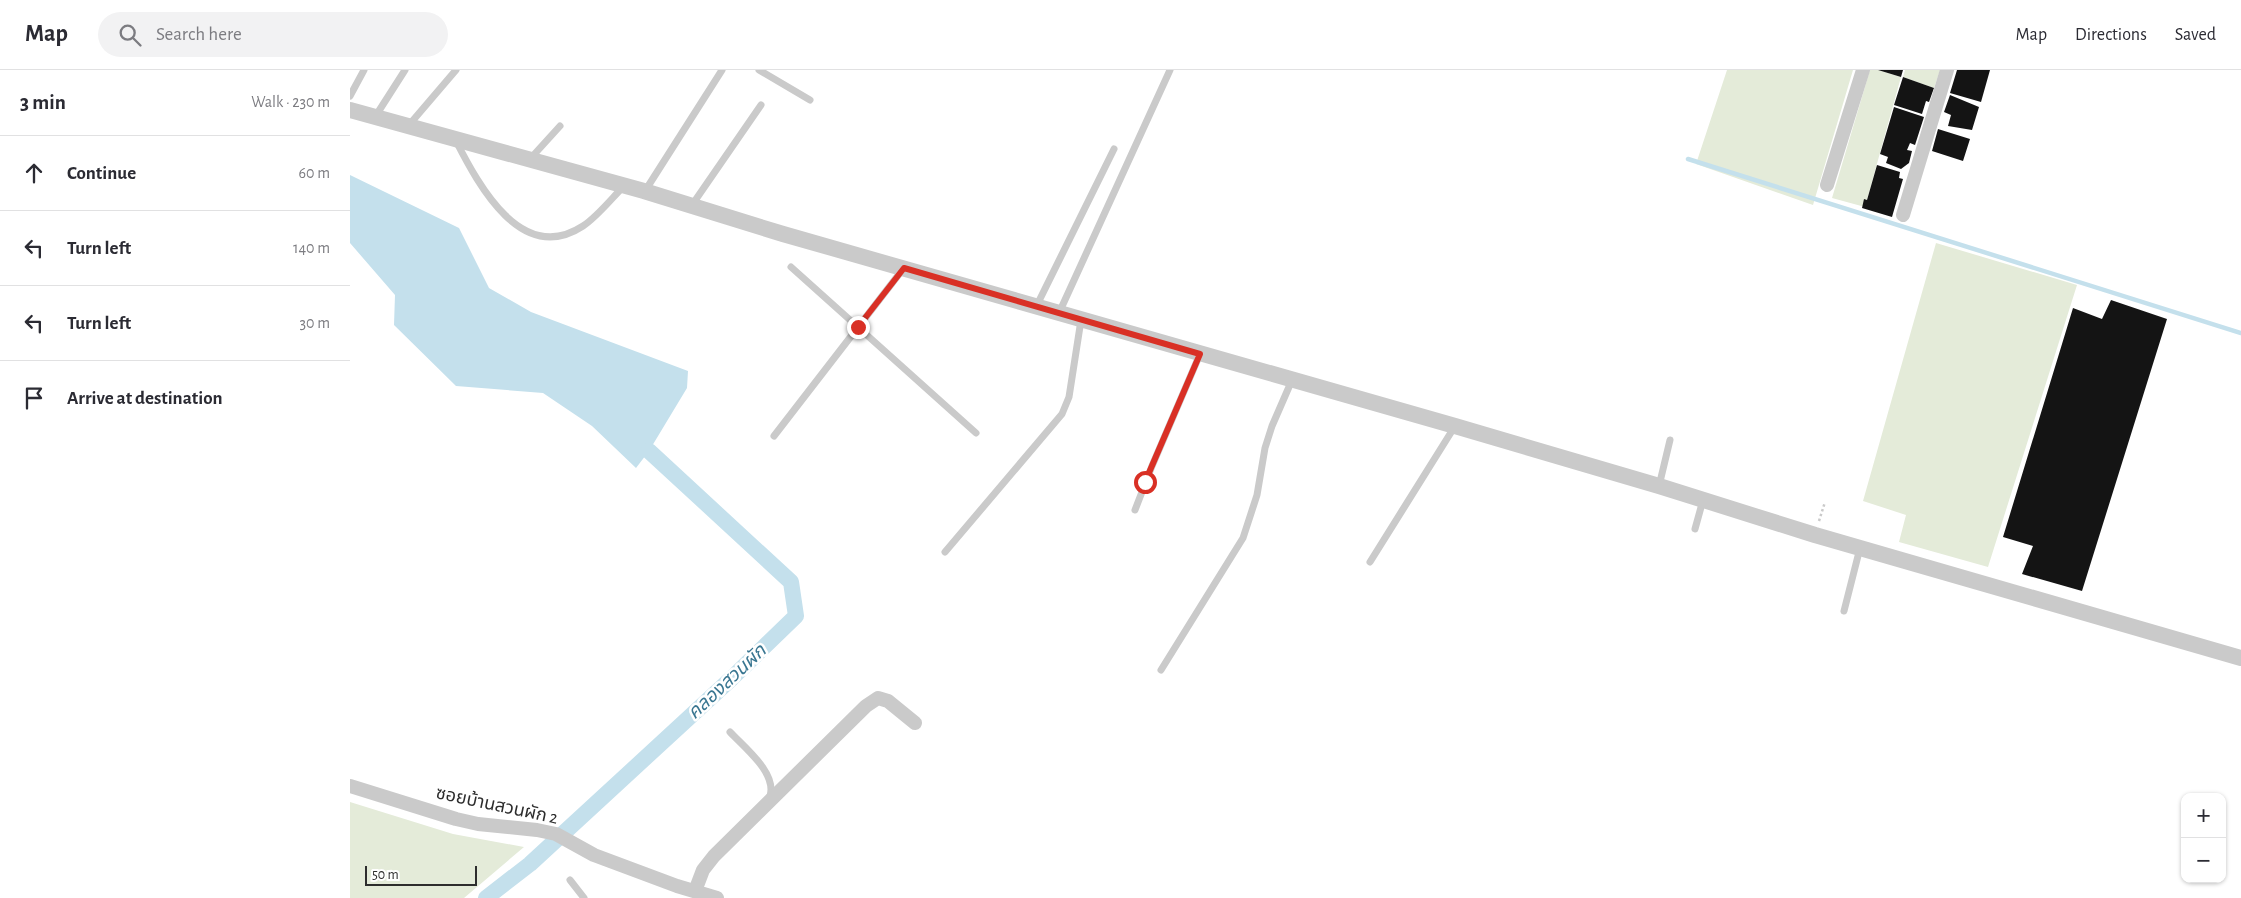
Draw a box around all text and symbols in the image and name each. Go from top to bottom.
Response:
search box [98,12,448,57]
icon: search [116,21,144,49]
text: Map [25,22,68,46]
text: Search here [156,25,242,44]
text: Map [2016,26,2047,44]
text: Directions [2075,26,2147,44]
text: Saved [2175,26,2216,44]
text: 3 min [20,92,66,113]
text: Walk · 230 m [251,94,330,110]
icon: ahead [20,159,48,187]
text: Continue [67,164,136,183]
text: 60 m [299,165,330,181]
icon: left [20,234,48,262]
text: Turn left [67,239,131,258]
text: 140 m [293,240,330,256]
icon: left [20,309,48,337]
text: Turn left [67,314,131,333]
text: 30 m [300,315,330,331]
route end [847,316,870,339]
icon: arrive [20,384,48,412]
text: Arrive at destination [67,389,223,408]
route start [1134,471,1157,494]
water label: คลองสวนผัก [684,641,770,723]
street label: ซอยบ้านสวนผัก 2 [434,782,560,828]
map controls [2181,793,2226,883]
button: + [2181,793,2226,838]
button: − [2181,838,2226,883]
scale bar [365,863,478,886]
text: 50 m [372,868,399,882]

